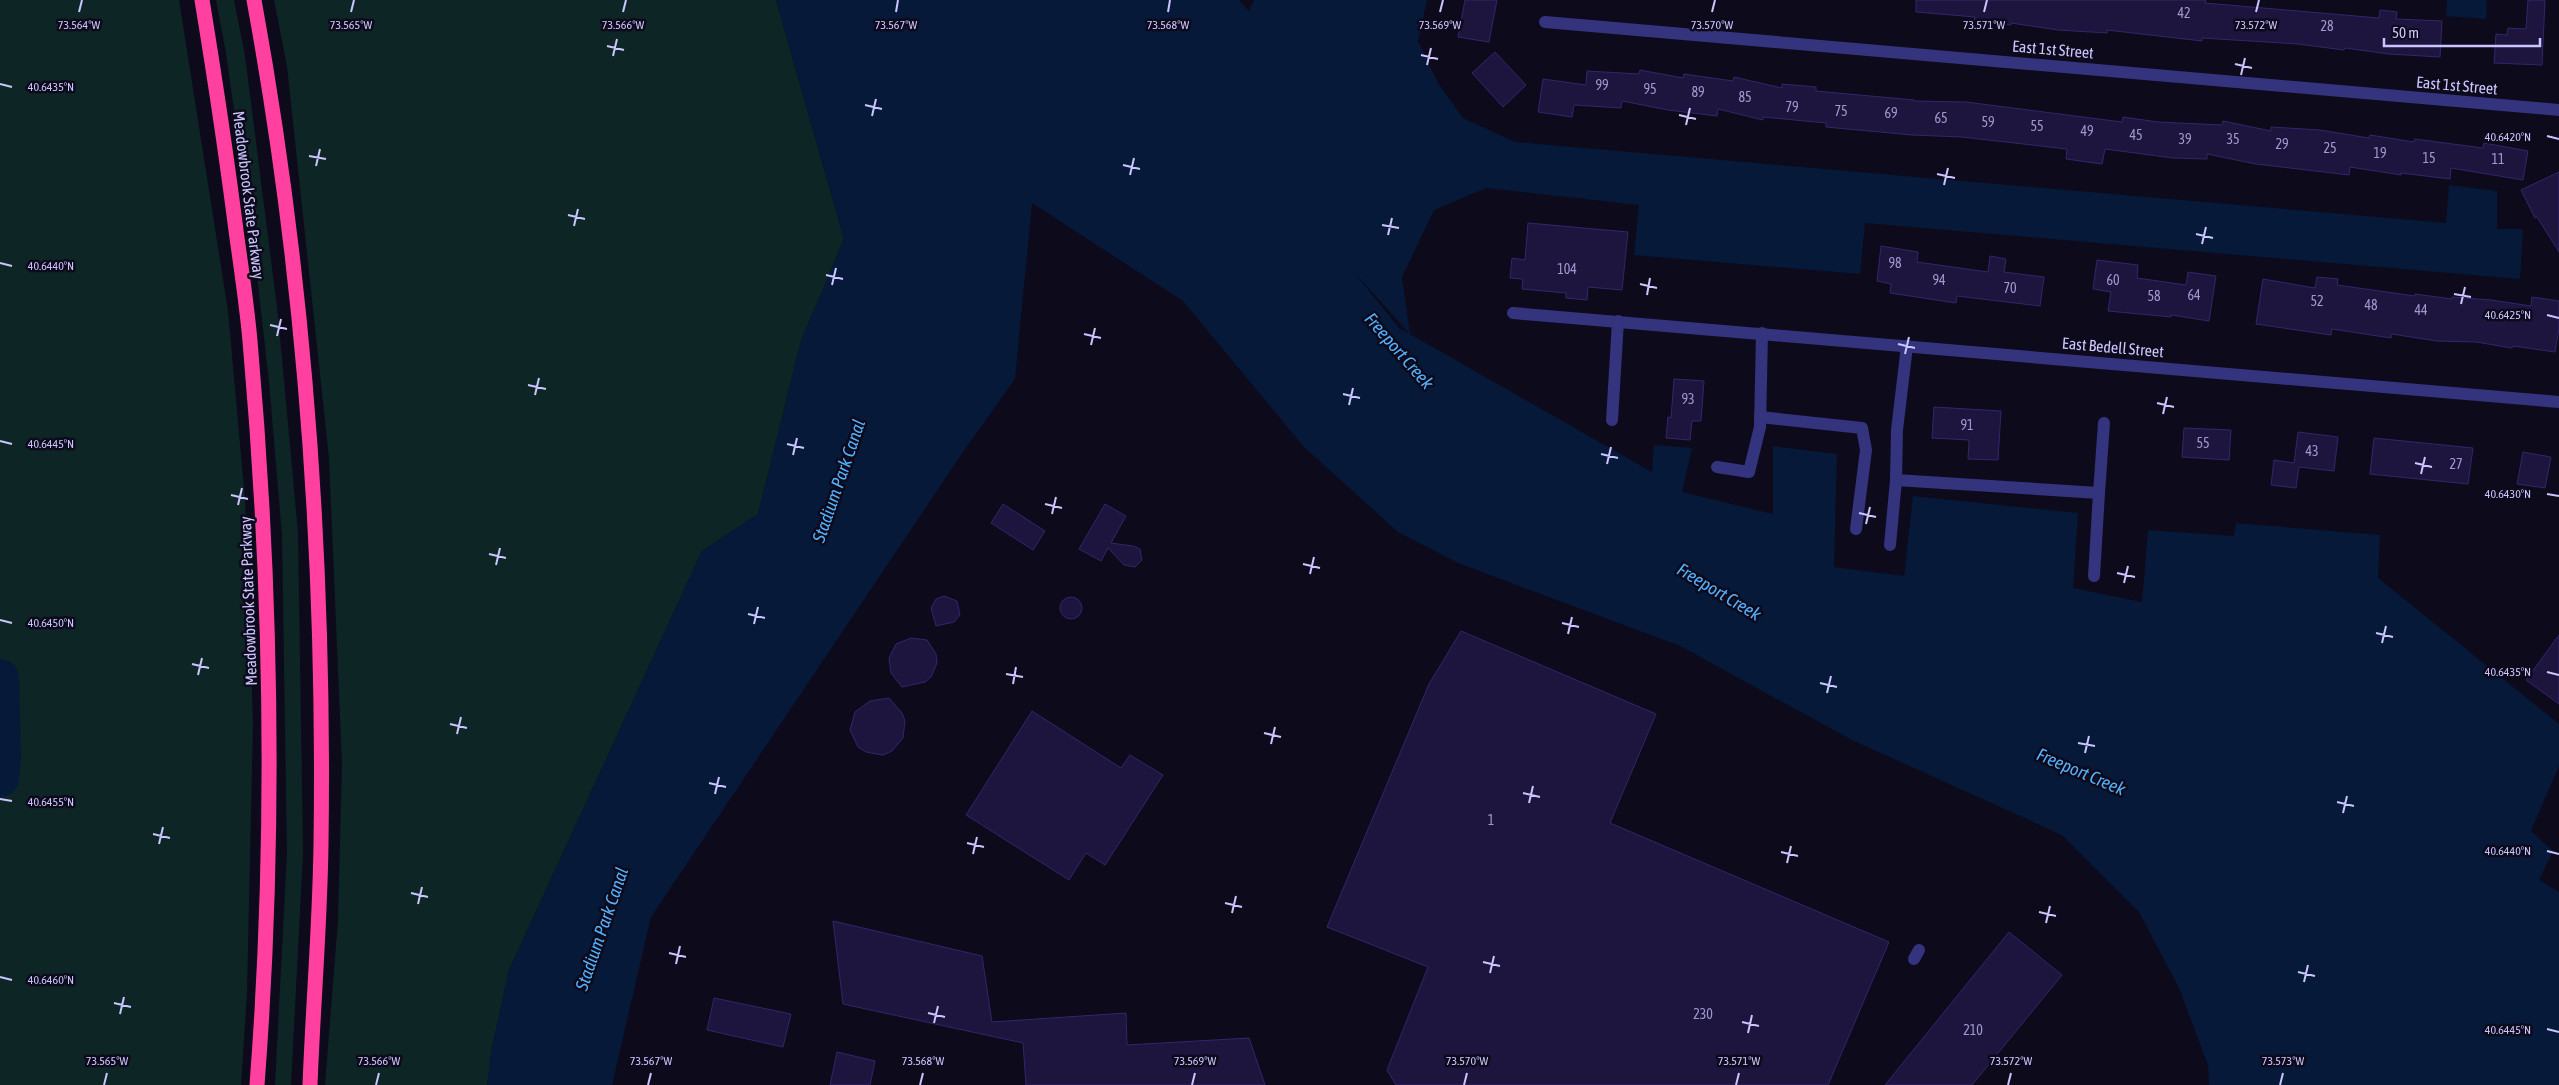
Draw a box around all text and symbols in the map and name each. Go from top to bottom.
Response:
house number: 42 [2177,5,2191,21]
scale bar [2384,15,2540,47]
text: 73.564°W [58,18,100,32]
text: 73.565°W [330,18,372,32]
text: 73.566°W [602,18,644,32]
text: 73.567°W [875,18,917,32]
text: 73.568°W [1147,18,1189,32]
text: 73.569°W [1419,18,1461,32]
text: 73.570°W [1691,18,1733,32]
text: 73.571°W [1963,18,2005,32]
text: 73.572°W [2235,18,2277,32]
house number: 28 [2320,18,2334,34]
text: 50 m [2392,24,2419,41]
street label: East 1st Street [2011,36,2095,62]
street label: East 1st Street [2415,72,2499,98]
house number: 99 [1595,77,1609,93]
text: 40.6435°N [28,80,74,94]
house number: 95 [1643,81,1657,97]
house number: 89 [1691,84,1705,100]
house number: 85 [1738,89,1752,105]
house number: 79 [1785,99,1799,115]
house number: 75 [1834,103,1848,119]
house number: 69 [1884,105,1898,121]
street label: Meadowbrook State Parkway [229,110,268,281]
house number: 65 [1934,110,1948,126]
house number: 59 [1981,114,1995,130]
house number: 55 [2030,118,2044,134]
house number: 49 [2080,123,2094,139]
house number: 45 [2129,127,2143,143]
text: 40.6420°N [2485,130,2531,144]
house number: 39 [2178,131,2192,147]
house number: 35 [2226,131,2240,147]
house number: 29 [2275,136,2289,152]
house number: 25 [2323,140,2337,156]
house number: 19 [2373,145,2387,161]
house number: 15 [2422,150,2436,166]
house number: 11 [2491,151,2505,167]
house number: 98 [1888,255,1902,271]
text: 40.6440°N [28,259,74,273]
house number: 104 [1557,261,1577,277]
house number: 94 [1932,272,1946,288]
house number: 60 [2106,272,2120,288]
house number: 70 [2003,280,2017,296]
house number: 64 [2187,287,2201,303]
house number: 58 [2147,288,2161,304]
house number: 52 [2310,293,2324,309]
house number: 48 [2364,297,2378,313]
house number: 44 [2414,302,2428,318]
water label: Freeport Creek [1361,308,1439,394]
text: 40.6425°N [2485,308,2531,322]
street label: East Bedell Street [2061,334,2165,360]
house number: 93 [1681,391,1695,407]
water label: Stadium Park Canal [807,417,869,546]
house number: 91 [1960,417,1974,433]
house number: 55 [2196,435,2210,451]
text: 40.6445°N [28,437,74,451]
house number: 43 [2305,443,2319,459]
house number: 27 [2449,456,2463,472]
text: 40.6430°N [2485,487,2531,501]
street label: Meadowbrook State Parkway [236,516,261,686]
water label: Freeport Creek [1673,558,1766,625]
text: 40.6450°N [28,616,74,630]
text: 40.6435°N [2485,665,2531,679]
water label: Freeport Creek [2034,743,2130,800]
text: 40.6455°N [28,795,74,809]
house number: 1 [1488,812,1494,828]
text: 40.6440°N [2485,844,2531,858]
water label: Stadium Park Canal [570,865,632,994]
text: 40.6460°N [28,973,74,987]
house number: 230 [1693,1006,1713,1022]
house number: 210 [1963,1022,1983,1038]
text: 40.6445°N [2485,1023,2531,1037]
text: 73.565°W [86,1054,128,1068]
text: 73.566°W [358,1054,400,1068]
text: 73.567°W [630,1054,672,1068]
text: 73.568°W [902,1054,944,1068]
text: 73.569°W [1174,1054,1216,1068]
text: 73.570°W [1446,1054,1488,1068]
text: 73.571°W [1718,1054,1760,1068]
text: 73.572°W [1990,1054,2032,1068]
text: 73.573°W [2262,1054,2304,1068]

